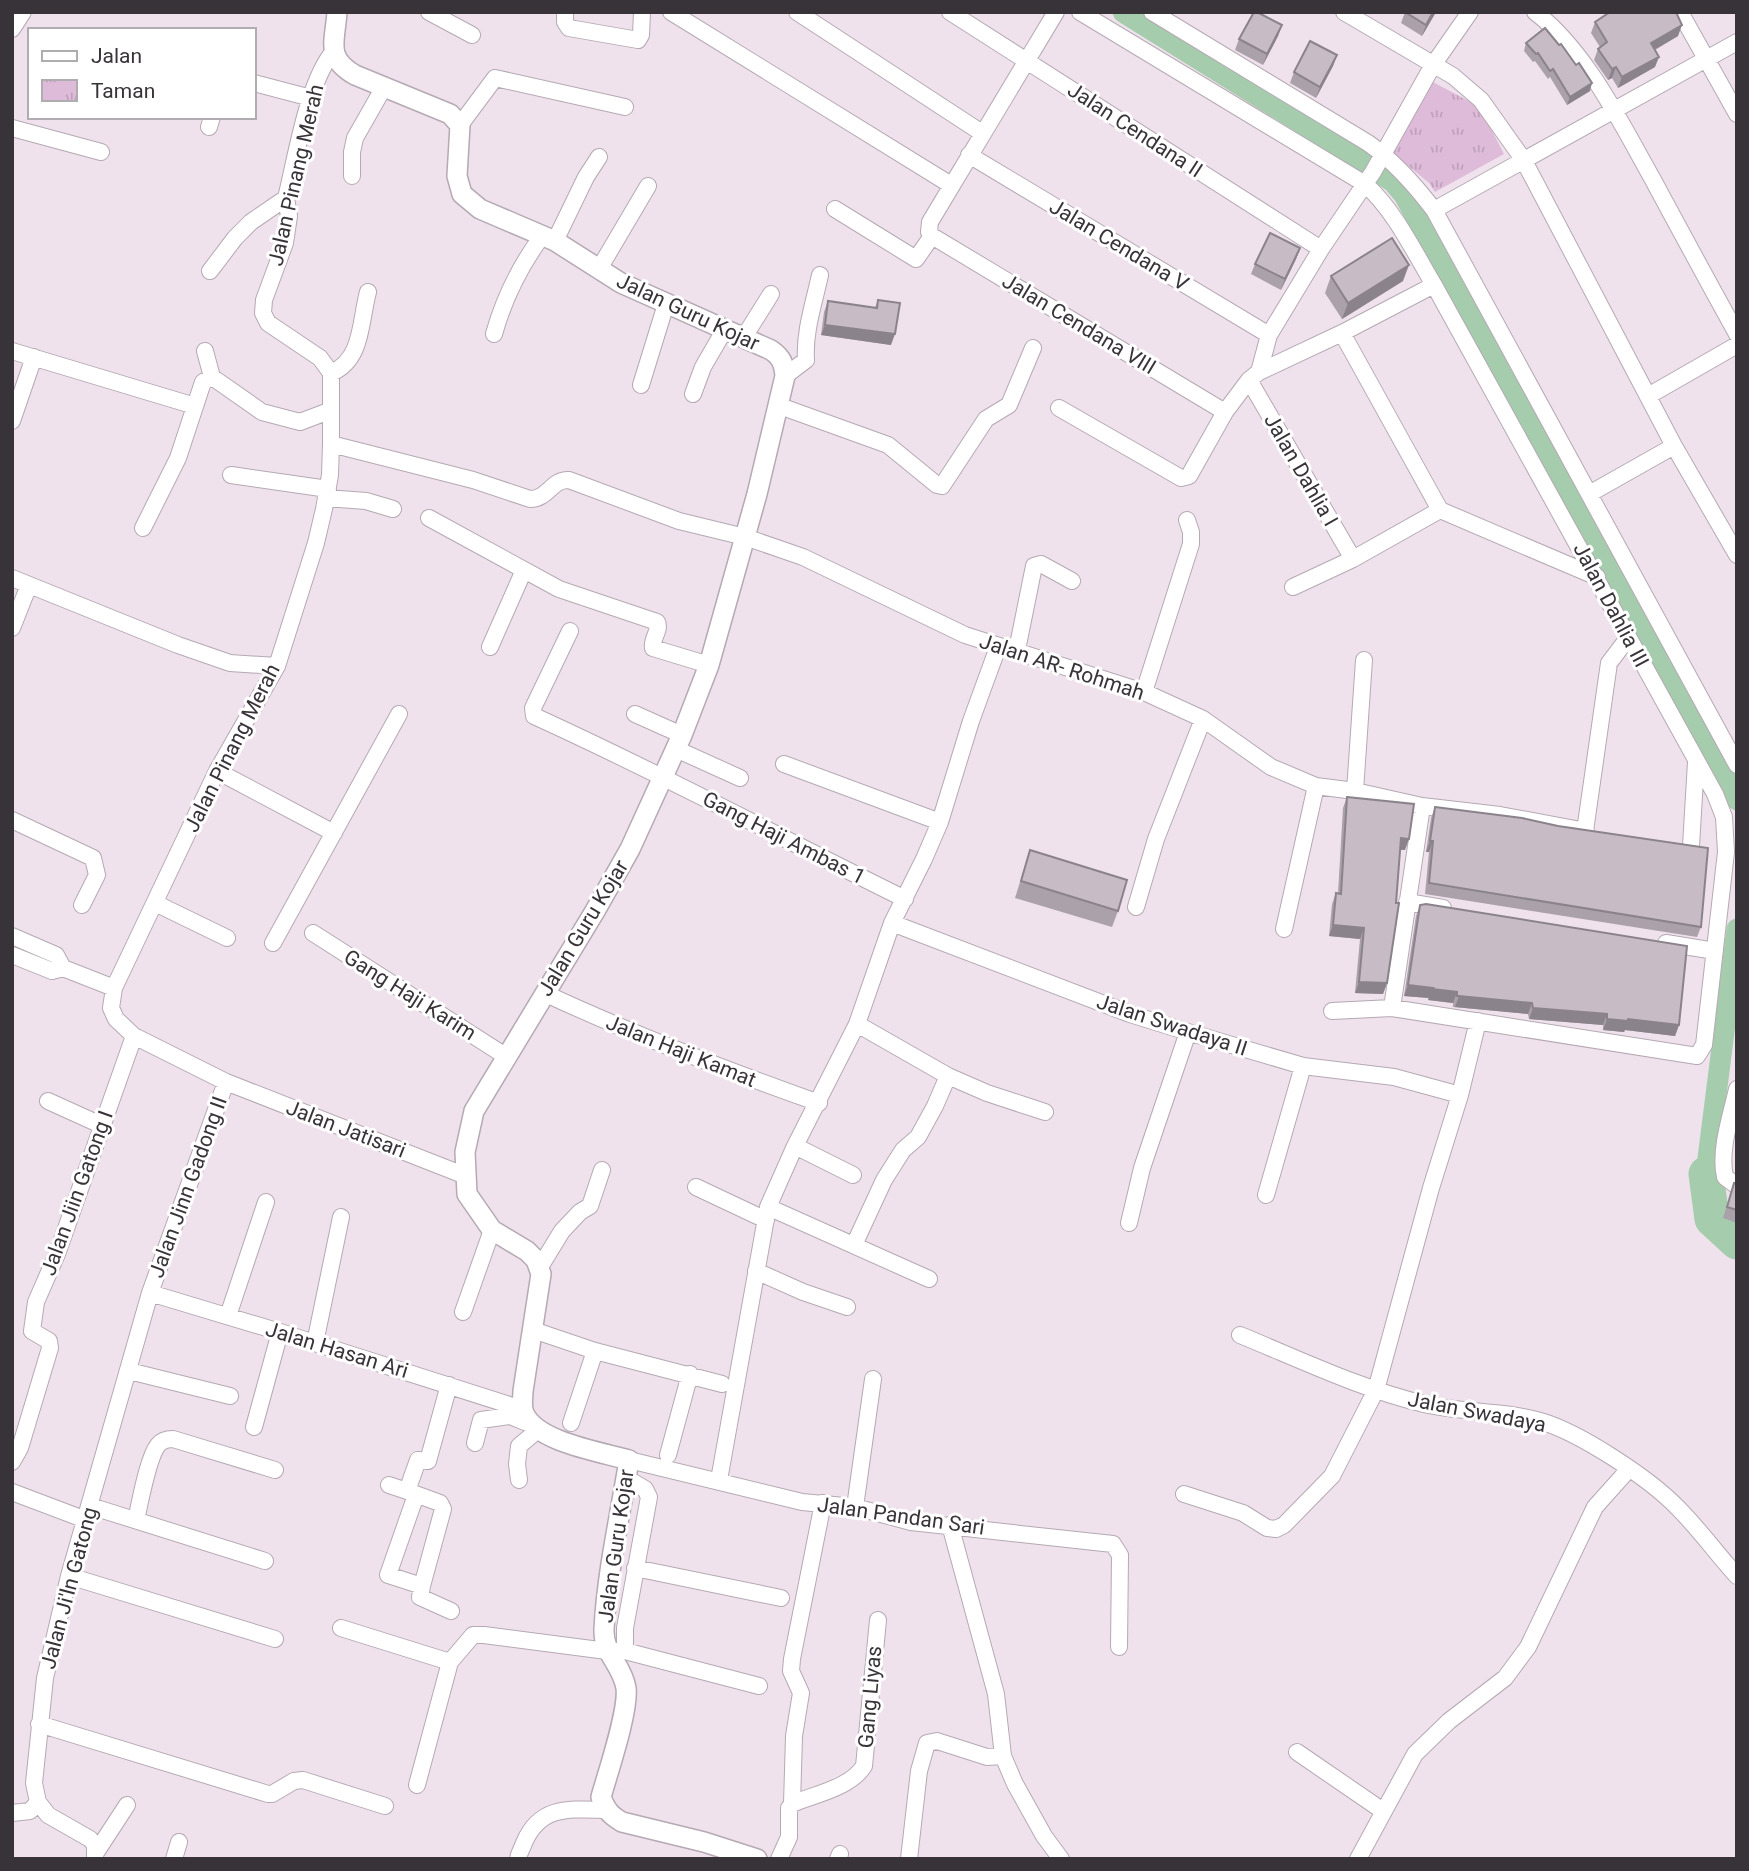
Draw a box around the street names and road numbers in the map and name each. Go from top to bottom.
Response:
street label: Jalan Cendana II [1063,78,1207,182]
street label: Jalan Pinang Merah [263,82,329,268]
street label: Jalan Cendana V [1045,194,1193,296]
street label: Jalan Guru Kojar [613,268,763,356]
street label: Jalan Cendana VIII [998,269,1160,379]
street label: Jalan Dahlia I [1259,410,1343,530]
street label: Jalan Dahlia III [1568,539,1654,671]
street label: Jalan AR- Rohmah [977,629,1147,705]
street label: Jalan Pinang Merah [179,660,285,836]
street label: Gang Haji Ambas 1 [699,787,869,889]
street label: Jalan Guru Kojar [533,856,633,1000]
street label: Gang Haji Karim [339,945,481,1045]
street label: Jalan Swadaya II [1094,989,1250,1061]
street label: Jalan Haji Kamat [603,1010,760,1092]
street label: Jalan Jinn Gadong II [144,1093,232,1281]
street label: Jalan Jatisari [283,1095,409,1163]
street label: Jalan Jiin Gatong I [36,1107,118,1279]
street label: Jalan Hasan Ari [263,1317,411,1383]
street label: Jalan Swadaya [1406,1387,1548,1437]
street label: Jalan Guru Kojar [593,1468,639,1624]
street label: Jalan Pandan Sari [816,1492,986,1540]
street label: Jalan Ji'ln Gatong [36,1505,102,1671]
street label: Gang Liyas [854,1645,886,1749]

